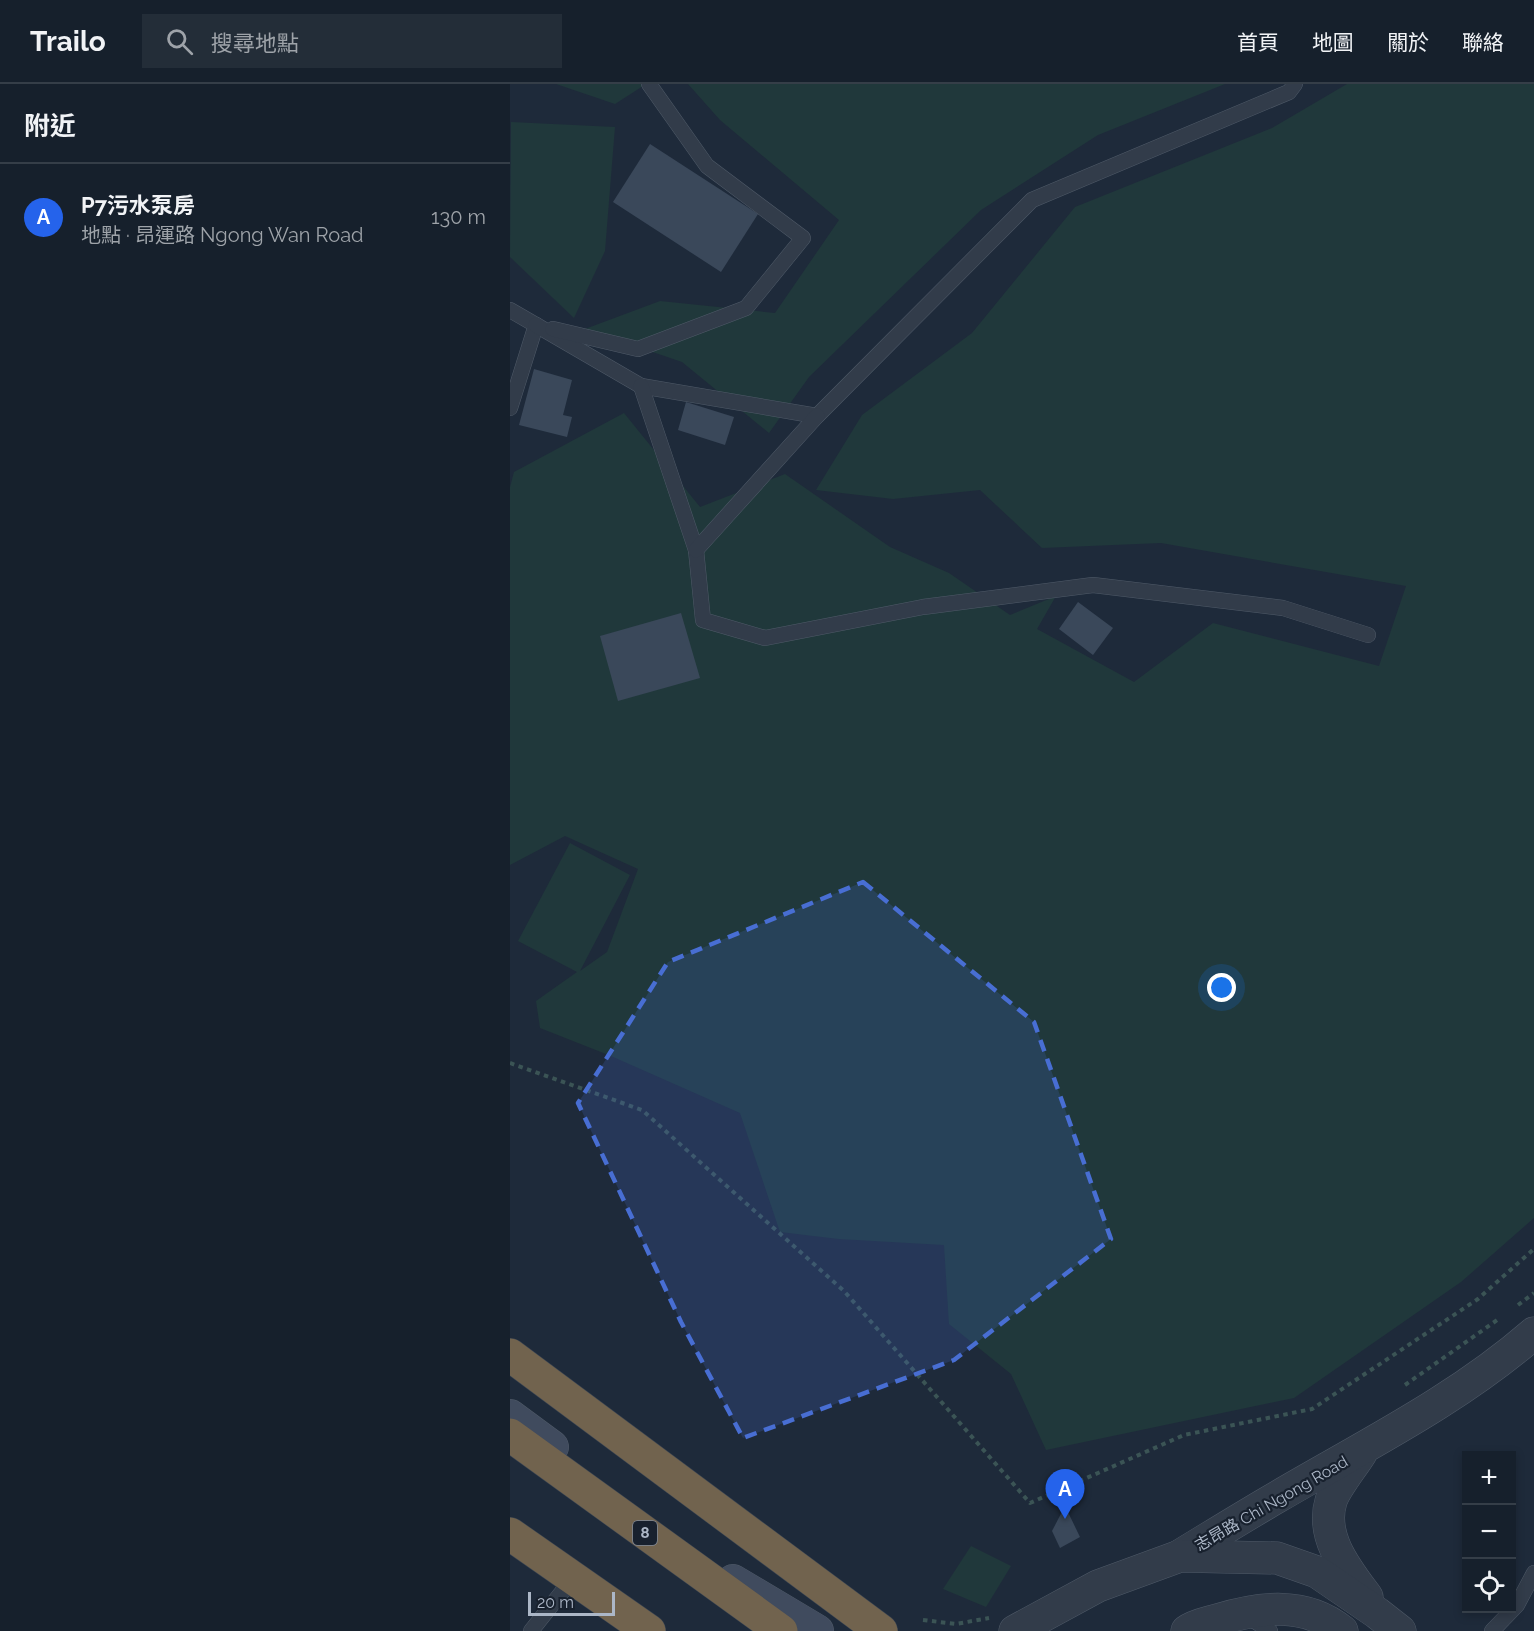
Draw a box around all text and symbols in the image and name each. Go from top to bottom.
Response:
search box [142,14,562,68]
text: Trailo [30,25,106,58]
icon: search [163,25,196,58]
text: 搜尋地點 [211,30,299,56]
text: 首頁 [1237,30,1279,55]
text: 地圖 [1312,30,1354,55]
text: 關於 [1387,30,1429,55]
text: 聯絡 [1462,30,1504,55]
text: 附近 [24,111,76,141]
text: P7污水泵房 [81,192,195,218]
text: A [37,205,50,229]
text: 130 m [431,205,486,229]
text: 地點 · 昂運路 Ngong Wan Road [81,223,364,247]
your location [1207,973,1236,1002]
map controls [1462,1451,1516,1613]
button: + [1462,1451,1516,1505]
street label: 志昂路 Chi Ngong Road [1191,1452,1351,1555]
pin: A [1046,1470,1084,1519]
button: − [1462,1505,1516,1559]
road number: 8 [633,1521,657,1545]
button: locate [1462,1559,1516,1613]
scale bar [528,1589,615,1616]
text: 20 m [537,1593,574,1612]

